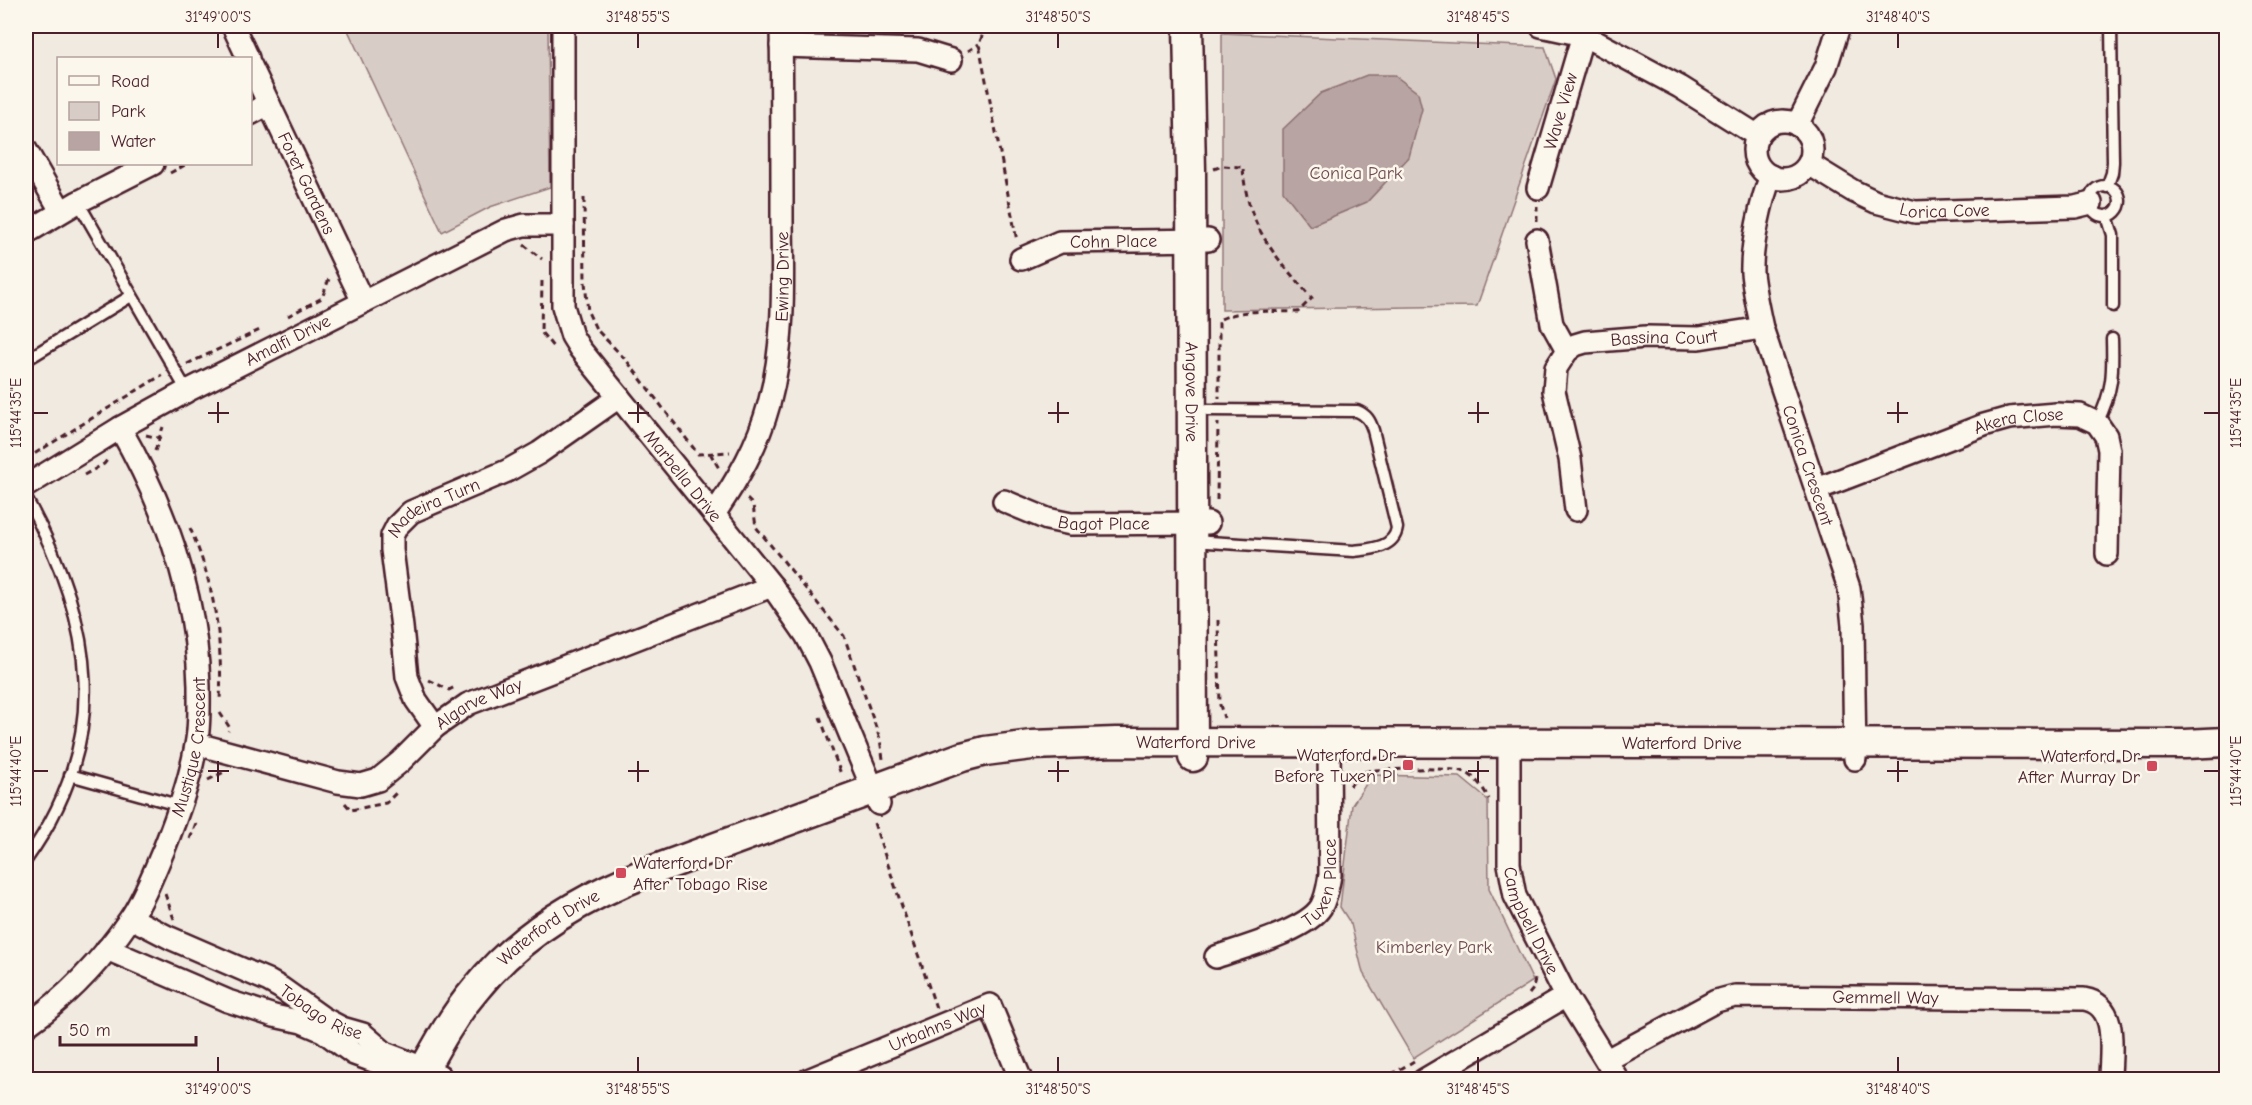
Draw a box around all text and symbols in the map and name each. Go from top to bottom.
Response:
text: 31°49'00"S [185,8,251,26]
text: 31°48'55"S [606,8,670,26]
text: 31°48'50"S [1026,8,1090,26]
text: 31°48'45"S [1447,8,1509,26]
text: 31°48'40"S [1866,8,1930,26]
legend [57,57,252,165]
street label: Wave View [1540,70,1582,152]
text: Road [111,71,150,92]
text: Park [111,101,146,122]
street label: Foret Gardens [273,129,339,238]
text: Water [111,131,156,152]
park label: Conica Park [1309,163,1403,184]
street label: Lorica Cove [1897,198,1990,223]
street label: Ewing Drive [772,231,794,322]
street label: Cohn Place [1070,231,1157,253]
street label: Amalfi Drive [242,310,334,371]
street label: Bassina Court [1610,325,1720,351]
street label: Angove Drive [1181,342,1202,442]
text: 115°44'35"E [7,378,25,448]
text: 115°44'35"E [2227,378,2245,448]
street label: Conica Crescent [1778,402,1838,529]
street label: Akera Close [1971,404,2064,439]
street label: Marbella Drive [639,426,726,526]
street label: Madeira Turn [383,474,483,541]
street label: Bagot Place [1056,512,1150,535]
street label: Algarve Way [432,674,526,734]
street label: Mustique Crescent [167,676,210,820]
street label: Waterford Drive [1136,732,1256,753]
street label: Waterford Drive [1622,733,1742,754]
text: 115°44'40"E [7,736,25,806]
text: 115°44'40"E [2227,736,2245,806]
place label: Waterford Dr Before Tuxen Pl [1274,745,1397,787]
place label: Waterford Dr After Murray Dr [2018,746,2141,788]
marker: Waterford Dr Before Tuxen Pl [1401,758,1415,772]
marker: Waterford Dr After Murray Dr [2145,759,2159,773]
street label: Tuxen Place [1298,839,1341,932]
place label: Waterford Dr After Tobago Rise [633,853,768,895]
street label: Campbell Drive [1499,865,1563,978]
marker: Waterford Dr After Tobago Rise [614,866,628,880]
street label: Waterford Drive [493,885,603,970]
park label: Kimberley Park [1376,937,1492,958]
street label: Tobago Rise [275,980,365,1044]
street label: Gemmell Way [1832,987,1940,1009]
street label: Urbahns Way [886,997,990,1057]
scale bar [60,1009,196,1047]
text: 50 m [69,1020,111,1041]
text: 31°49'00"S [185,1080,251,1098]
text: 31°48'55"S [606,1080,670,1098]
text: 31°48'50"S [1026,1080,1090,1098]
text: 31°48'45"S [1447,1080,1509,1098]
text: 31°48'40"S [1866,1080,1930,1098]

